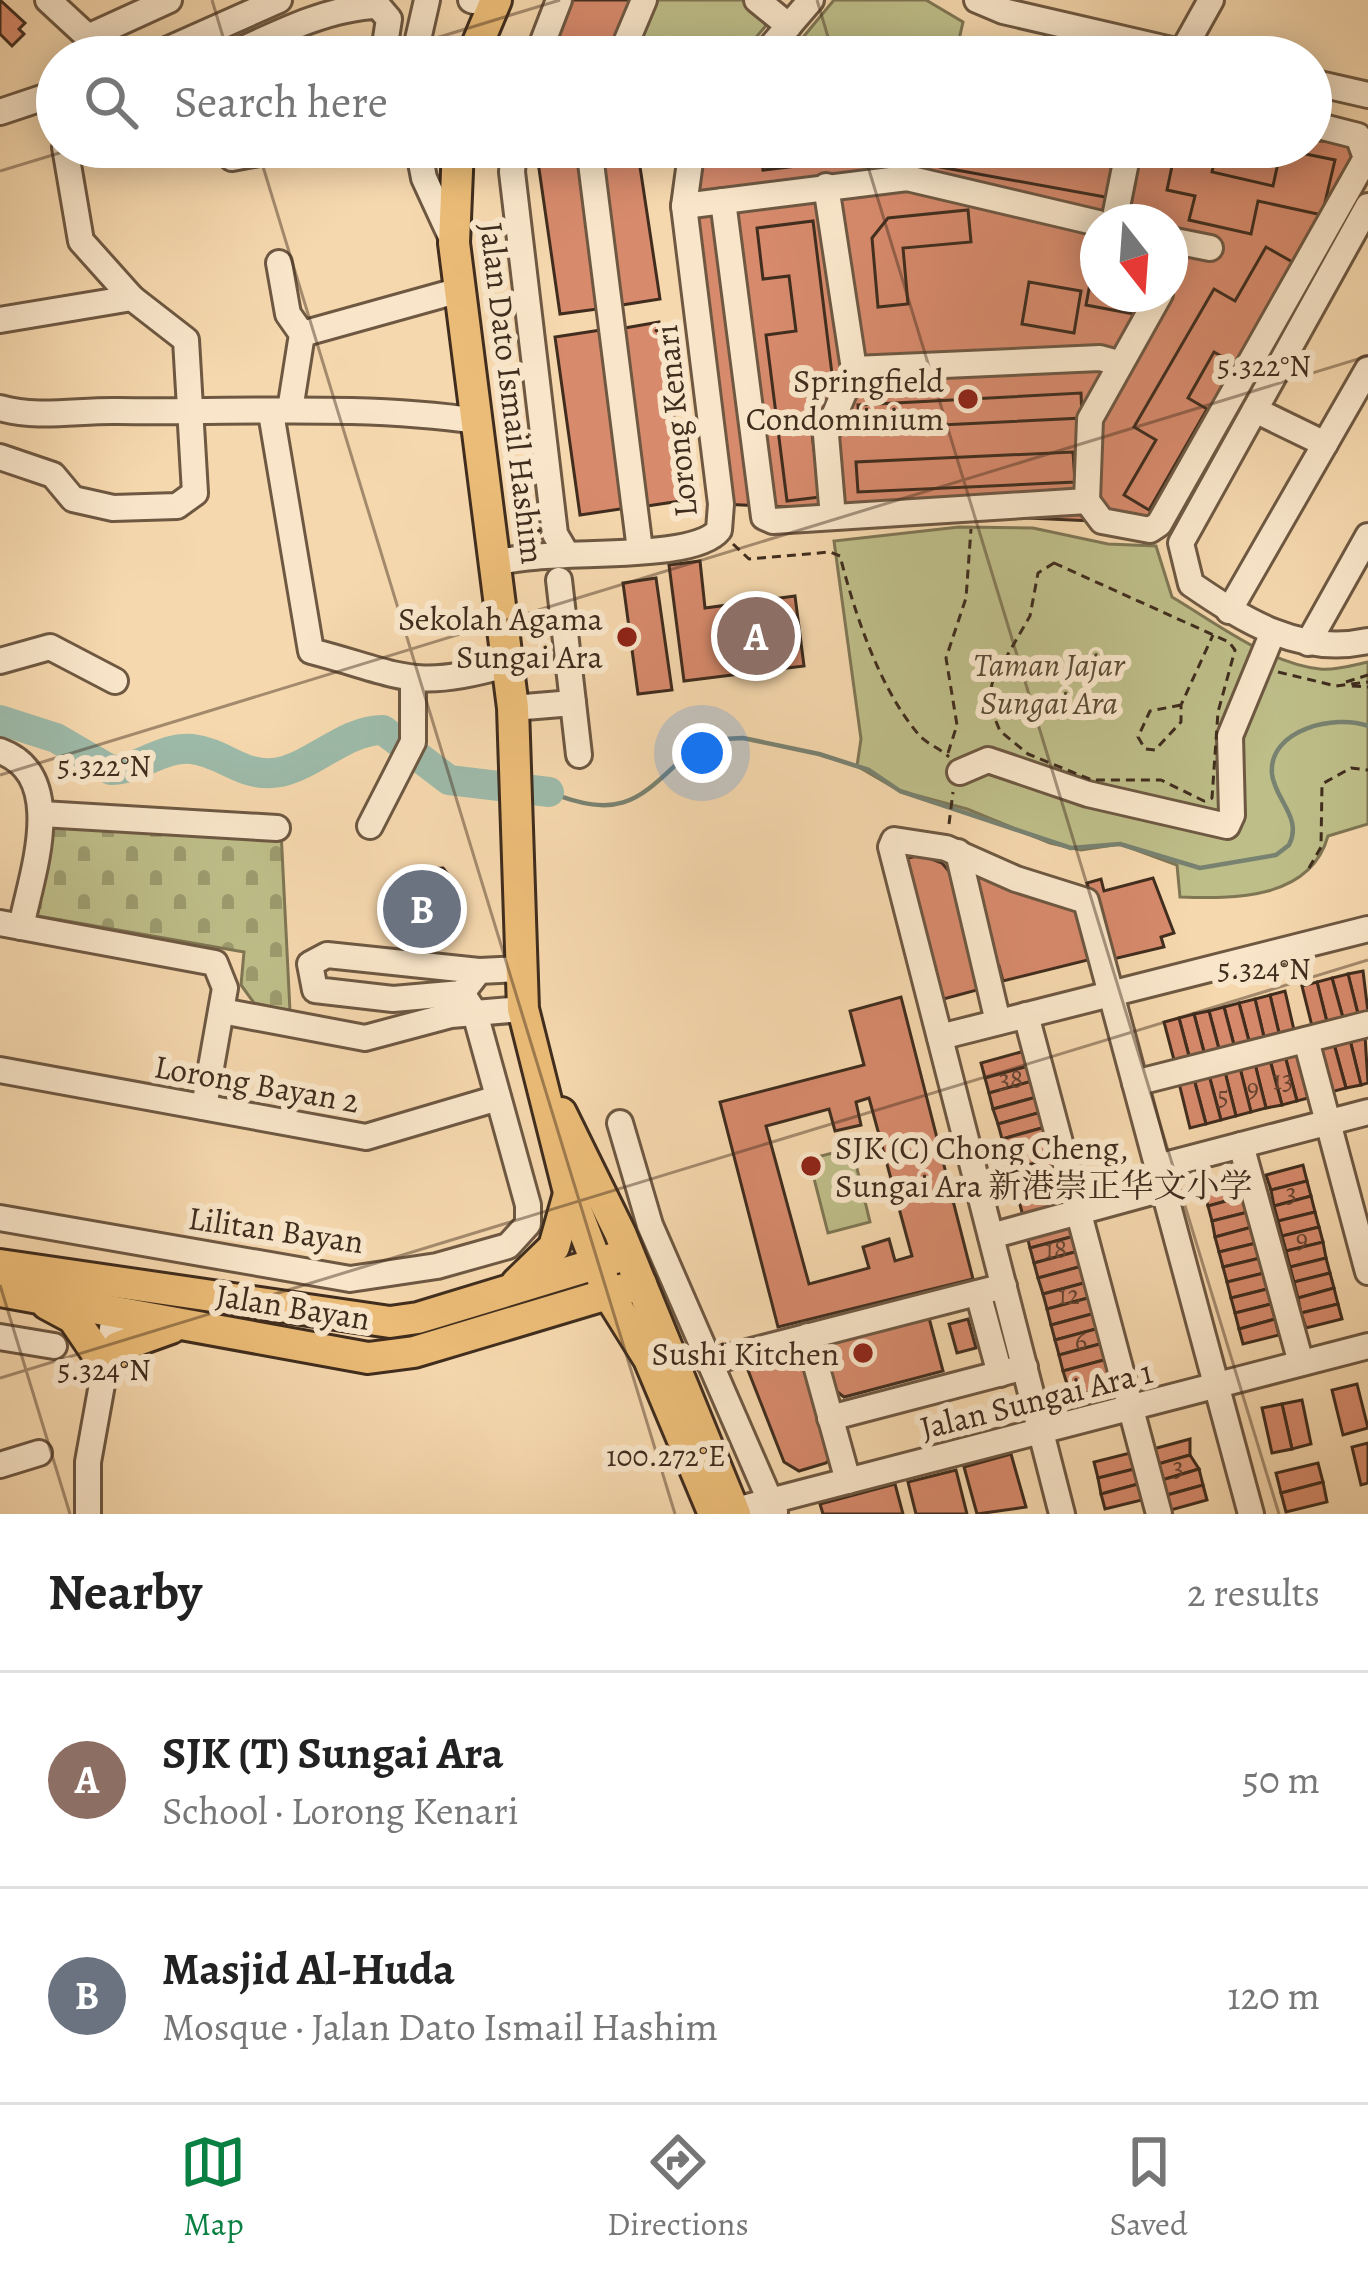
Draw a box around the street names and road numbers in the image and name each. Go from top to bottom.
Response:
street label: Jalan Dato Ismail Hashim [469,220,556,567]
street label: Lorong Kenari [643,323,708,519]
street label: Lorong Bayan 2 [151,1043,363,1124]
street label: Lilitan Bayan [185,1195,366,1264]
street label: Jalan Bayan [213,1272,373,1341]
street label: Jalan Sungai Ara 1 [915,1349,1157,1450]

